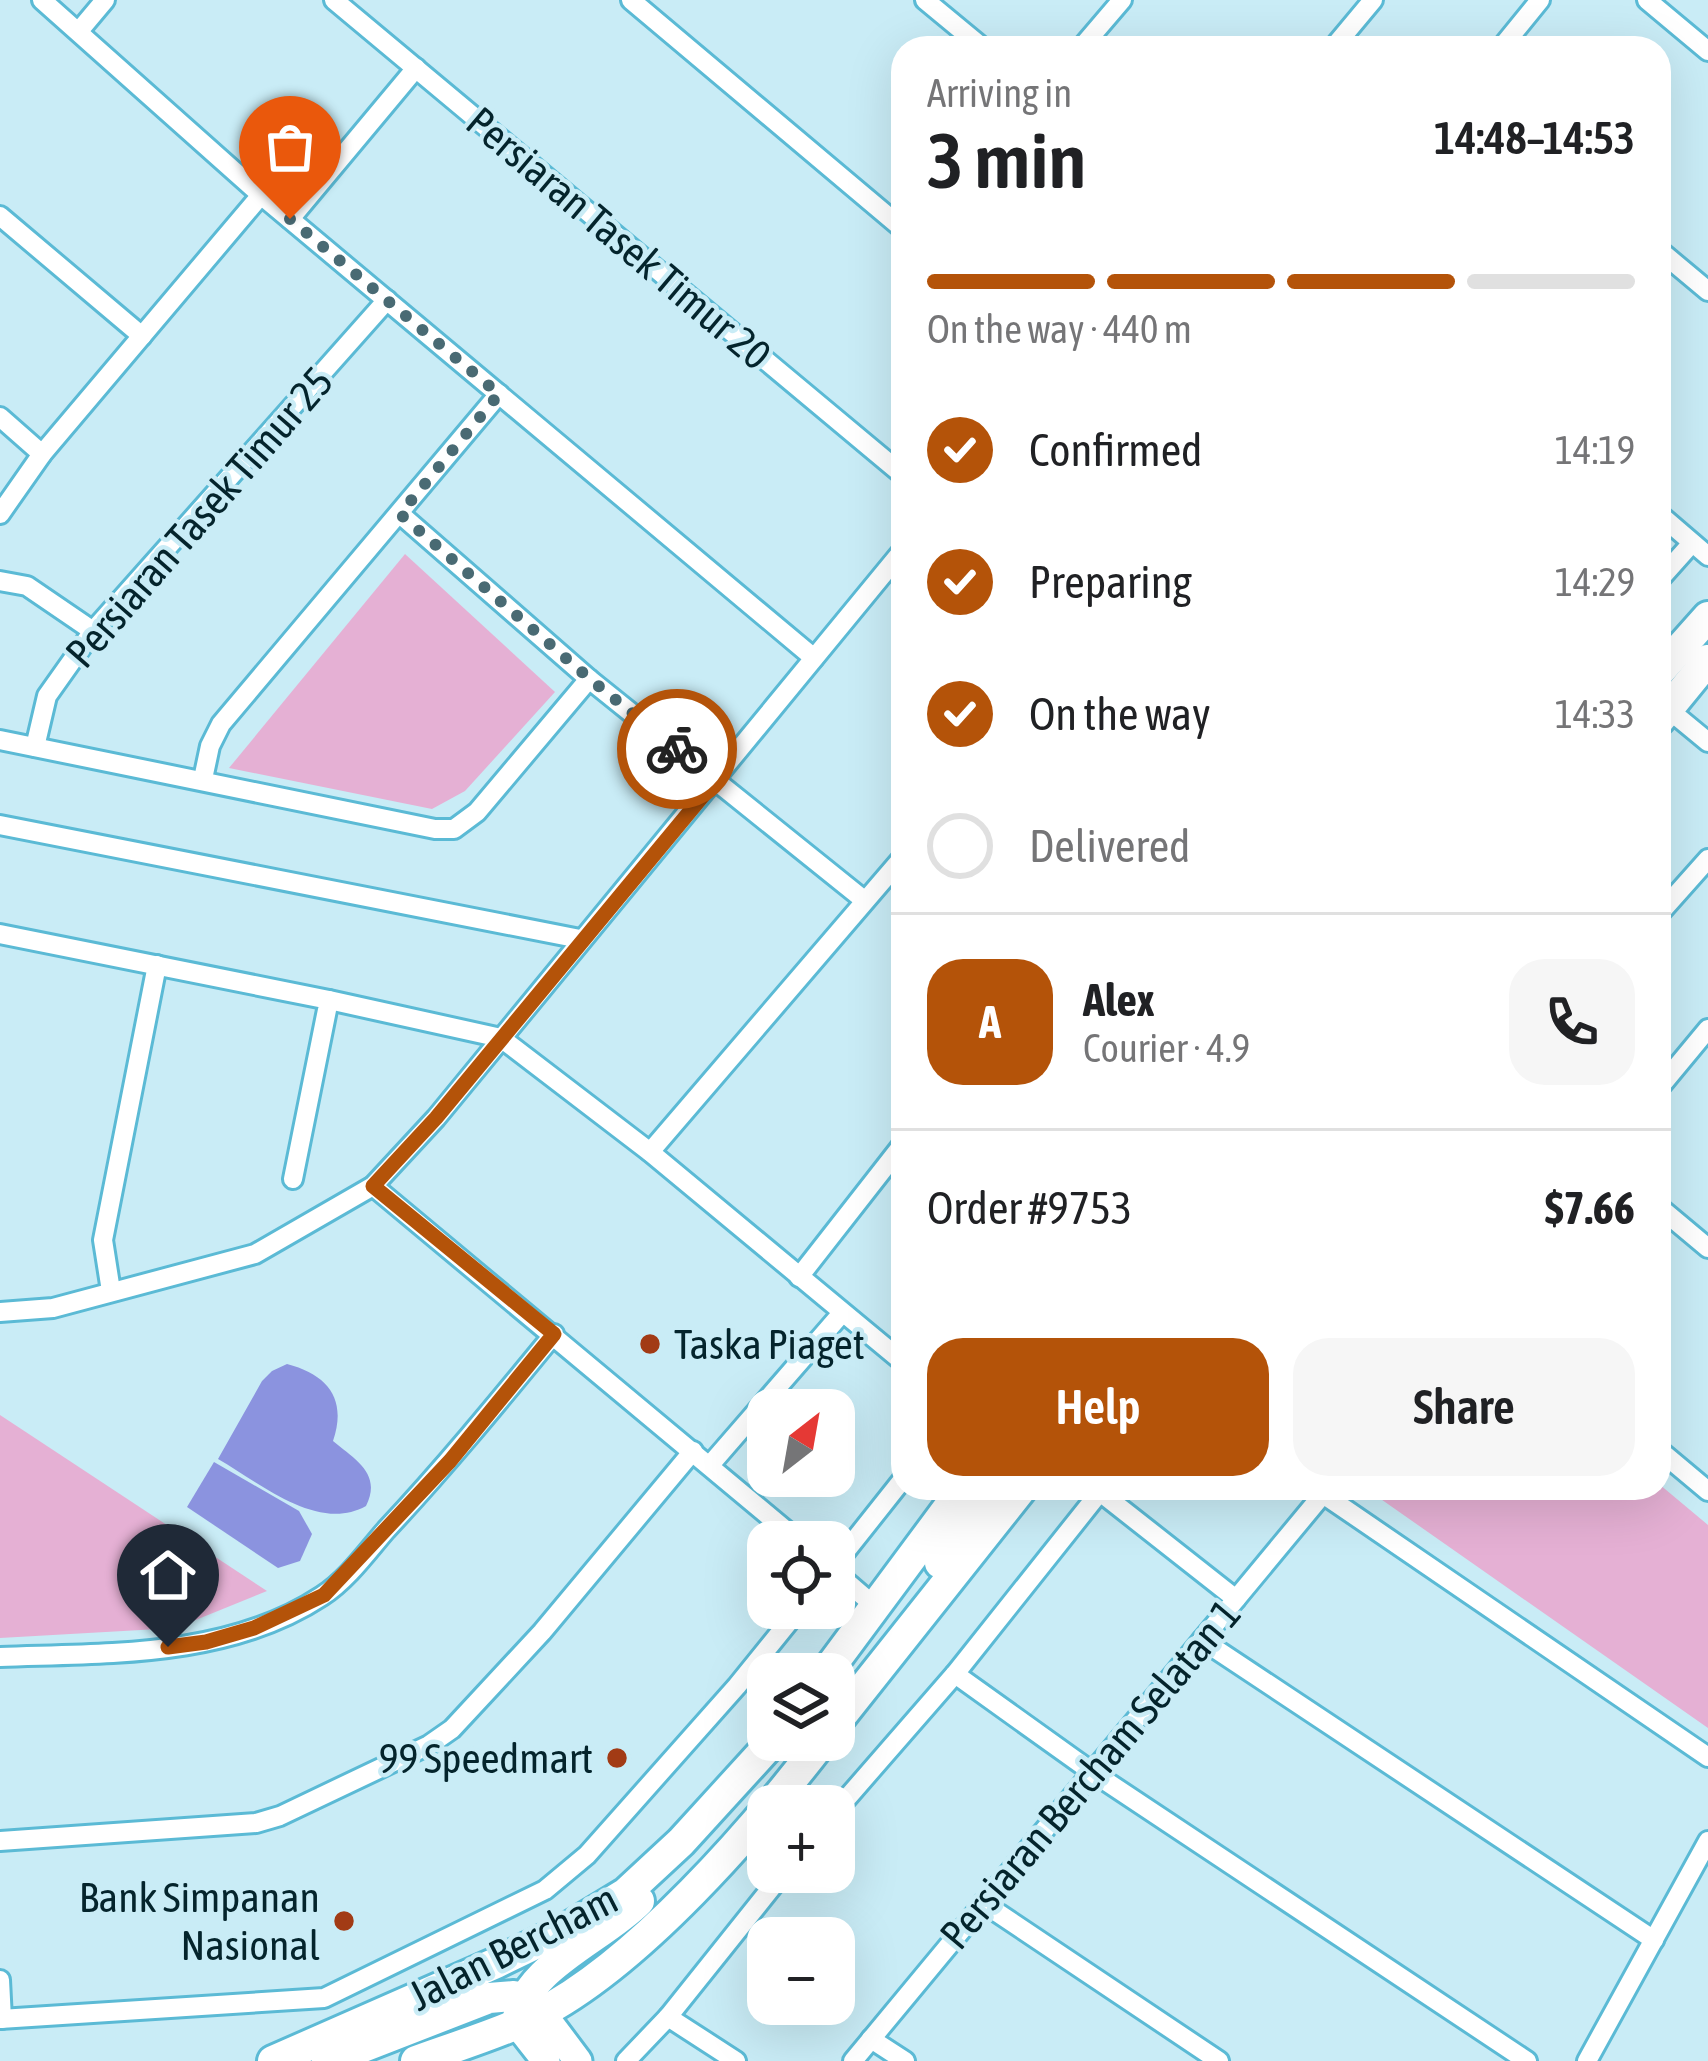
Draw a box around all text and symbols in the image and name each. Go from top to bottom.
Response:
text: Arriving in [927,71,1072,115]
pin [239,96,341,219]
street label: Persiaran Tasek Timur 20 [457,97,781,379]
text: 14:48–14:53 [1434,112,1635,164]
icon: bag [257,114,323,180]
text: 3 min [927,115,1086,205]
text: On the way · 440 m [927,307,1192,351]
street label: Persiaran Tasek Timur 25 [56,357,342,677]
icon: check [927,417,993,483]
text: Confirmed [1029,424,1202,476]
text: 14:19 [1555,428,1635,472]
icon: check [927,549,993,615]
text: Preparing [1029,556,1192,608]
text: 14:29 [1555,560,1635,604]
icon: check [927,681,993,747]
text: On the way [1029,688,1211,740]
courier [617,689,737,809]
text: 14:33 [1555,692,1635,736]
icon: bike [644,716,710,782]
text: Delivered [1029,820,1190,872]
button: phone [1509,959,1635,1085]
text: Alex [1083,974,1155,1026]
text: A [979,996,1001,1048]
text: Courier · 4.9 [1083,1026,1250,1070]
text: Order #9753 [927,1182,1132,1234]
text: $7.66 [1545,1182,1635,1234]
place label: Taska Piaget [674,1320,865,1368]
marker: Taska Piaget [637,1331,663,1357]
button: Help [927,1338,1269,1476]
button: Share [1293,1338,1635,1476]
north arrow [747,1389,855,1497]
map controls [747,1389,855,2025]
button: locate [747,1521,855,1629]
pin [117,1524,219,1647]
icon: home [135,1542,201,1608]
street label: Persiaran Bercham Selatan 1 [930,1590,1250,1958]
button: layers [747,1653,855,1761]
place label: 99 Speedmart [379,1734,593,1782]
marker: 99 Speedmart [604,1745,630,1771]
button: + [747,1785,855,1893]
place label: Bank Simpanan Nasional [79,1873,320,1969]
street label: Jalan Bercham [401,1874,625,2020]
marker: Bank Simpanan Nasional [331,1908,357,1934]
button: − [747,1917,855,2025]

